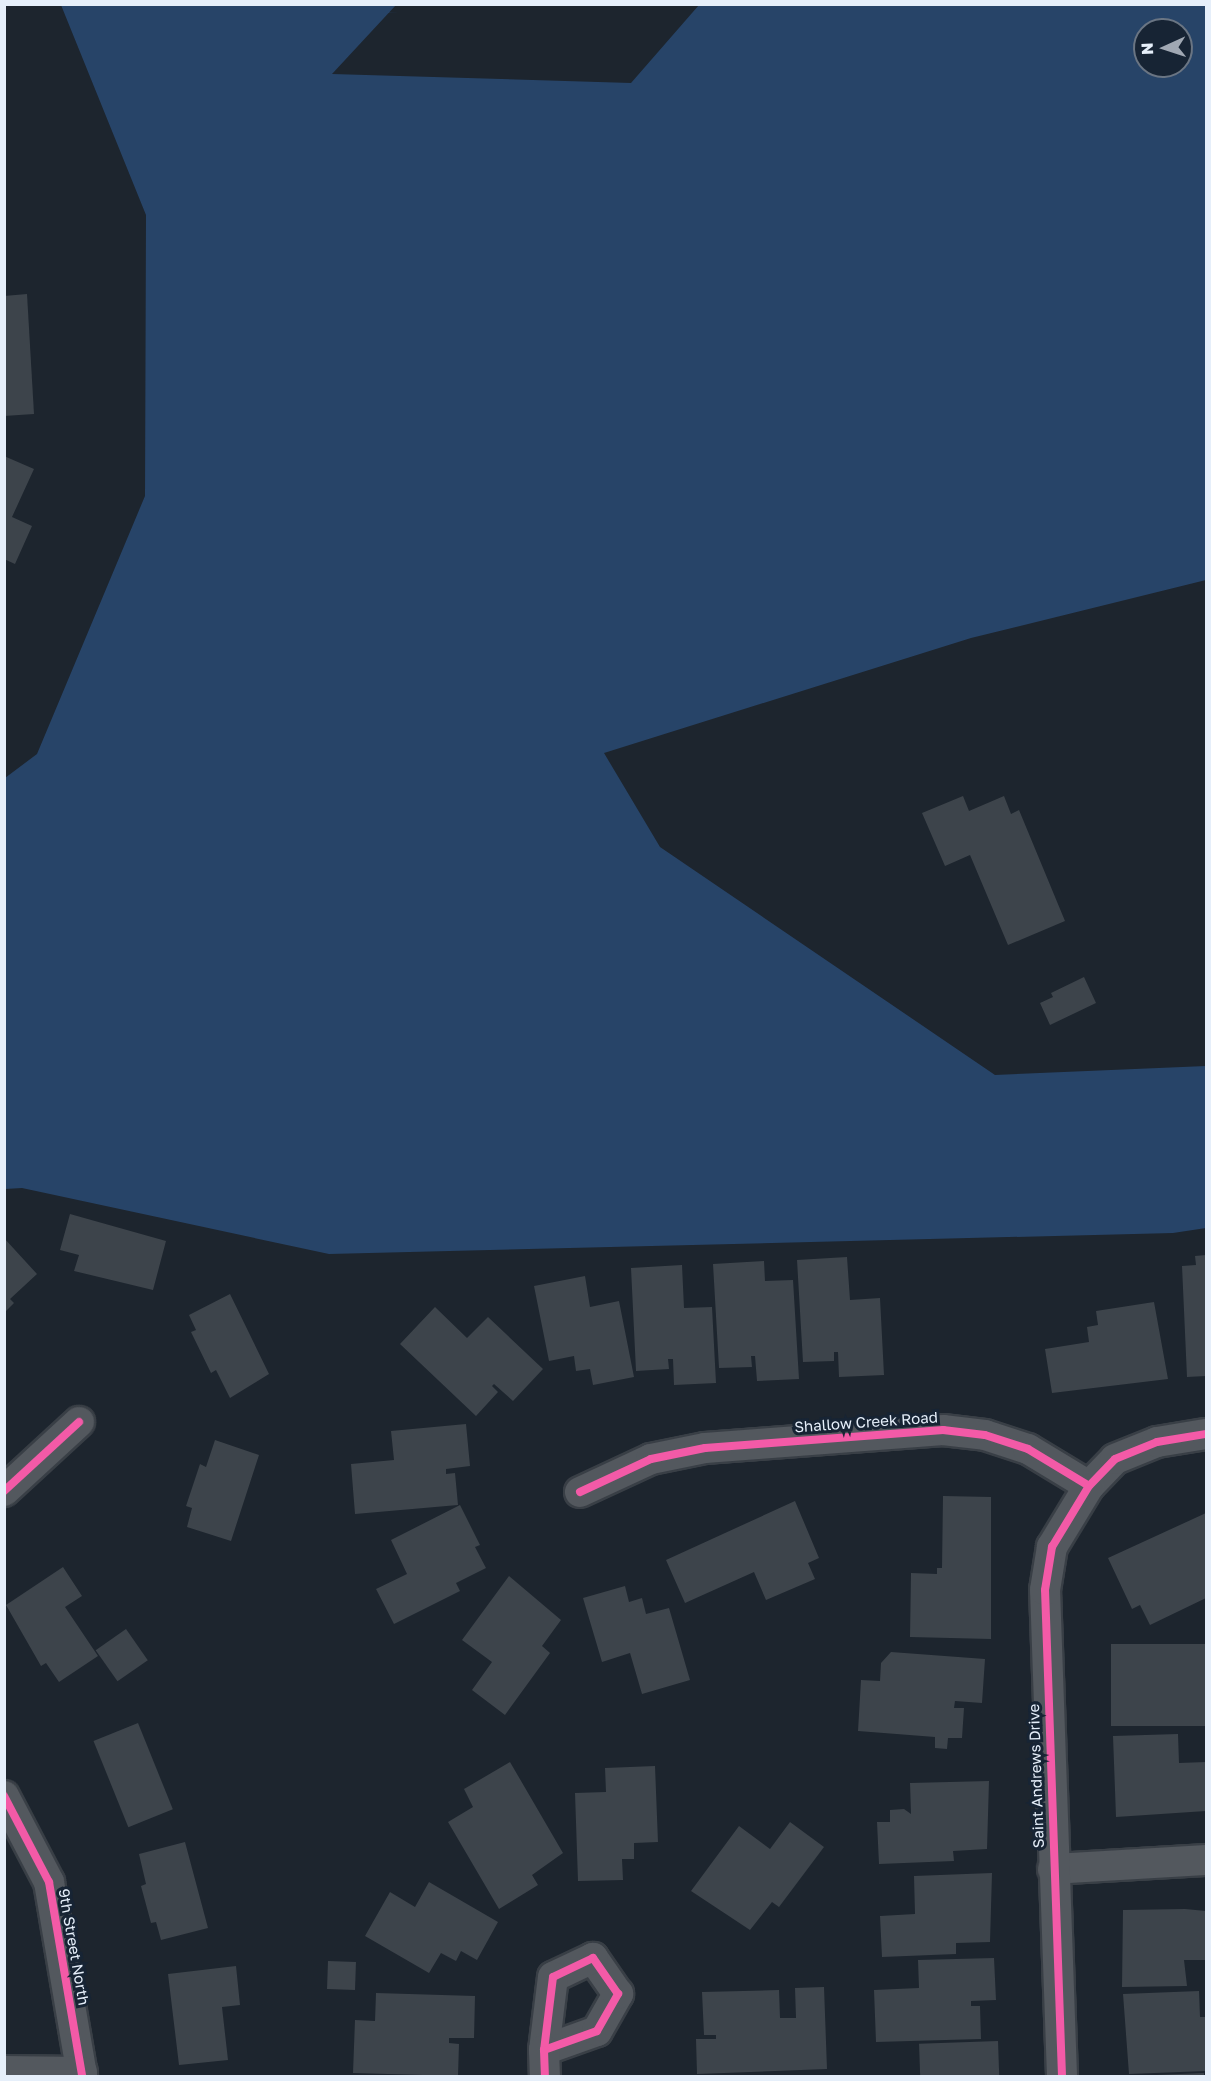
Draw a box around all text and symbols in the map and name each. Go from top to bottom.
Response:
north arrow [1133,18,1193,78]
text: N [1137,42,1157,55]
street label: Shallow Creek Road [794,1408,938,1436]
street label: Saint Andrews Drive [1024,1703,1048,1849]
street label: 9th Street North [55,1887,93,2007]

